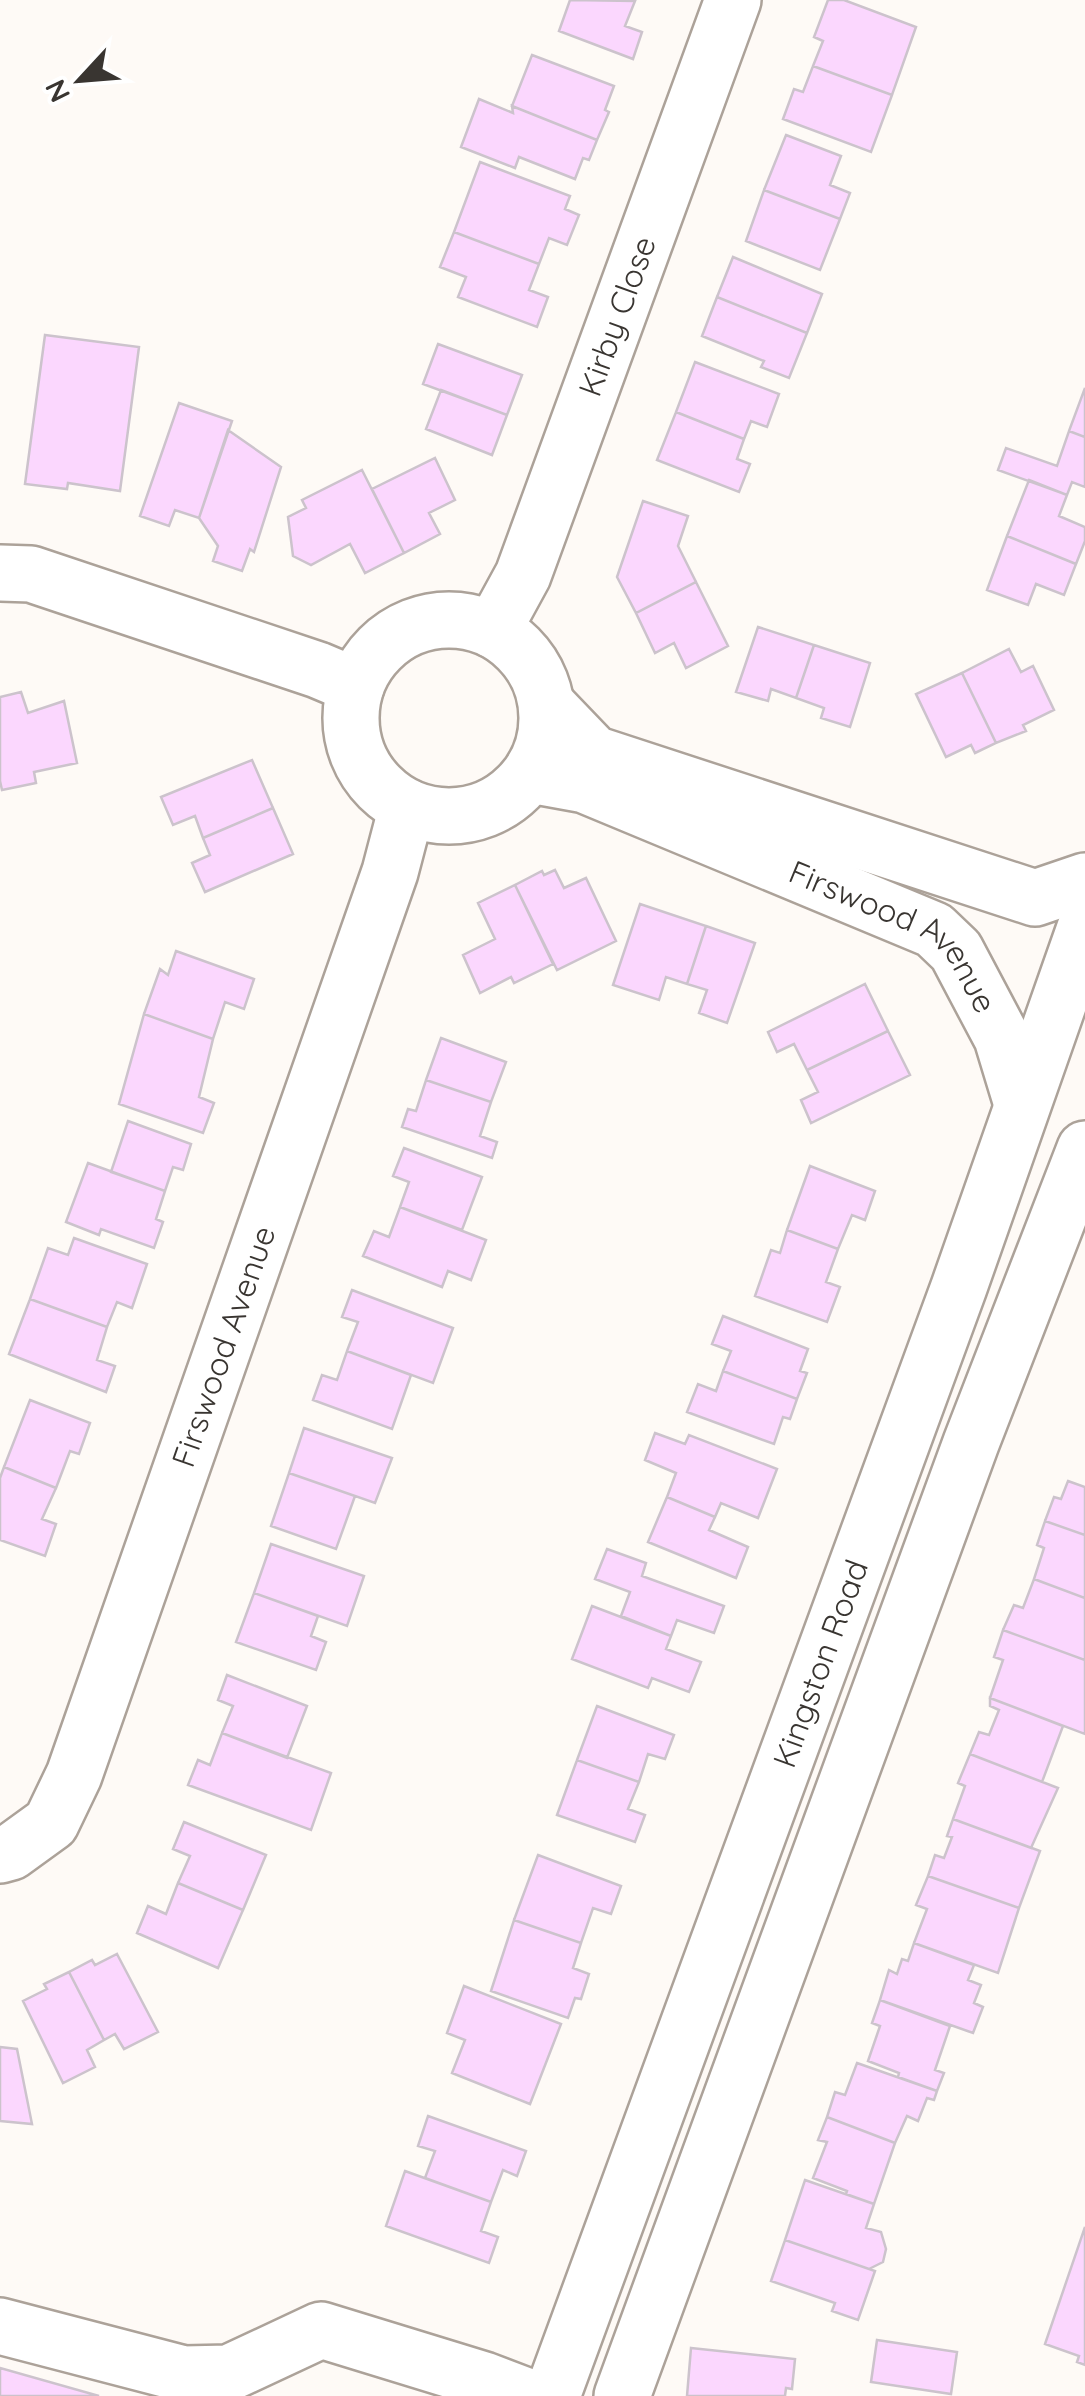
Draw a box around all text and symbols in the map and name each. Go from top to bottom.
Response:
north arrow [30,30,130,130]
text: N [37,74,77,108]
street label: Kirby Close [569,230,664,402]
street label: Firswood Avenue [783,851,1006,1019]
street label: Firswood Avenue [162,1220,284,1472]
street label: Kingston Road [763,1554,876,1773]

